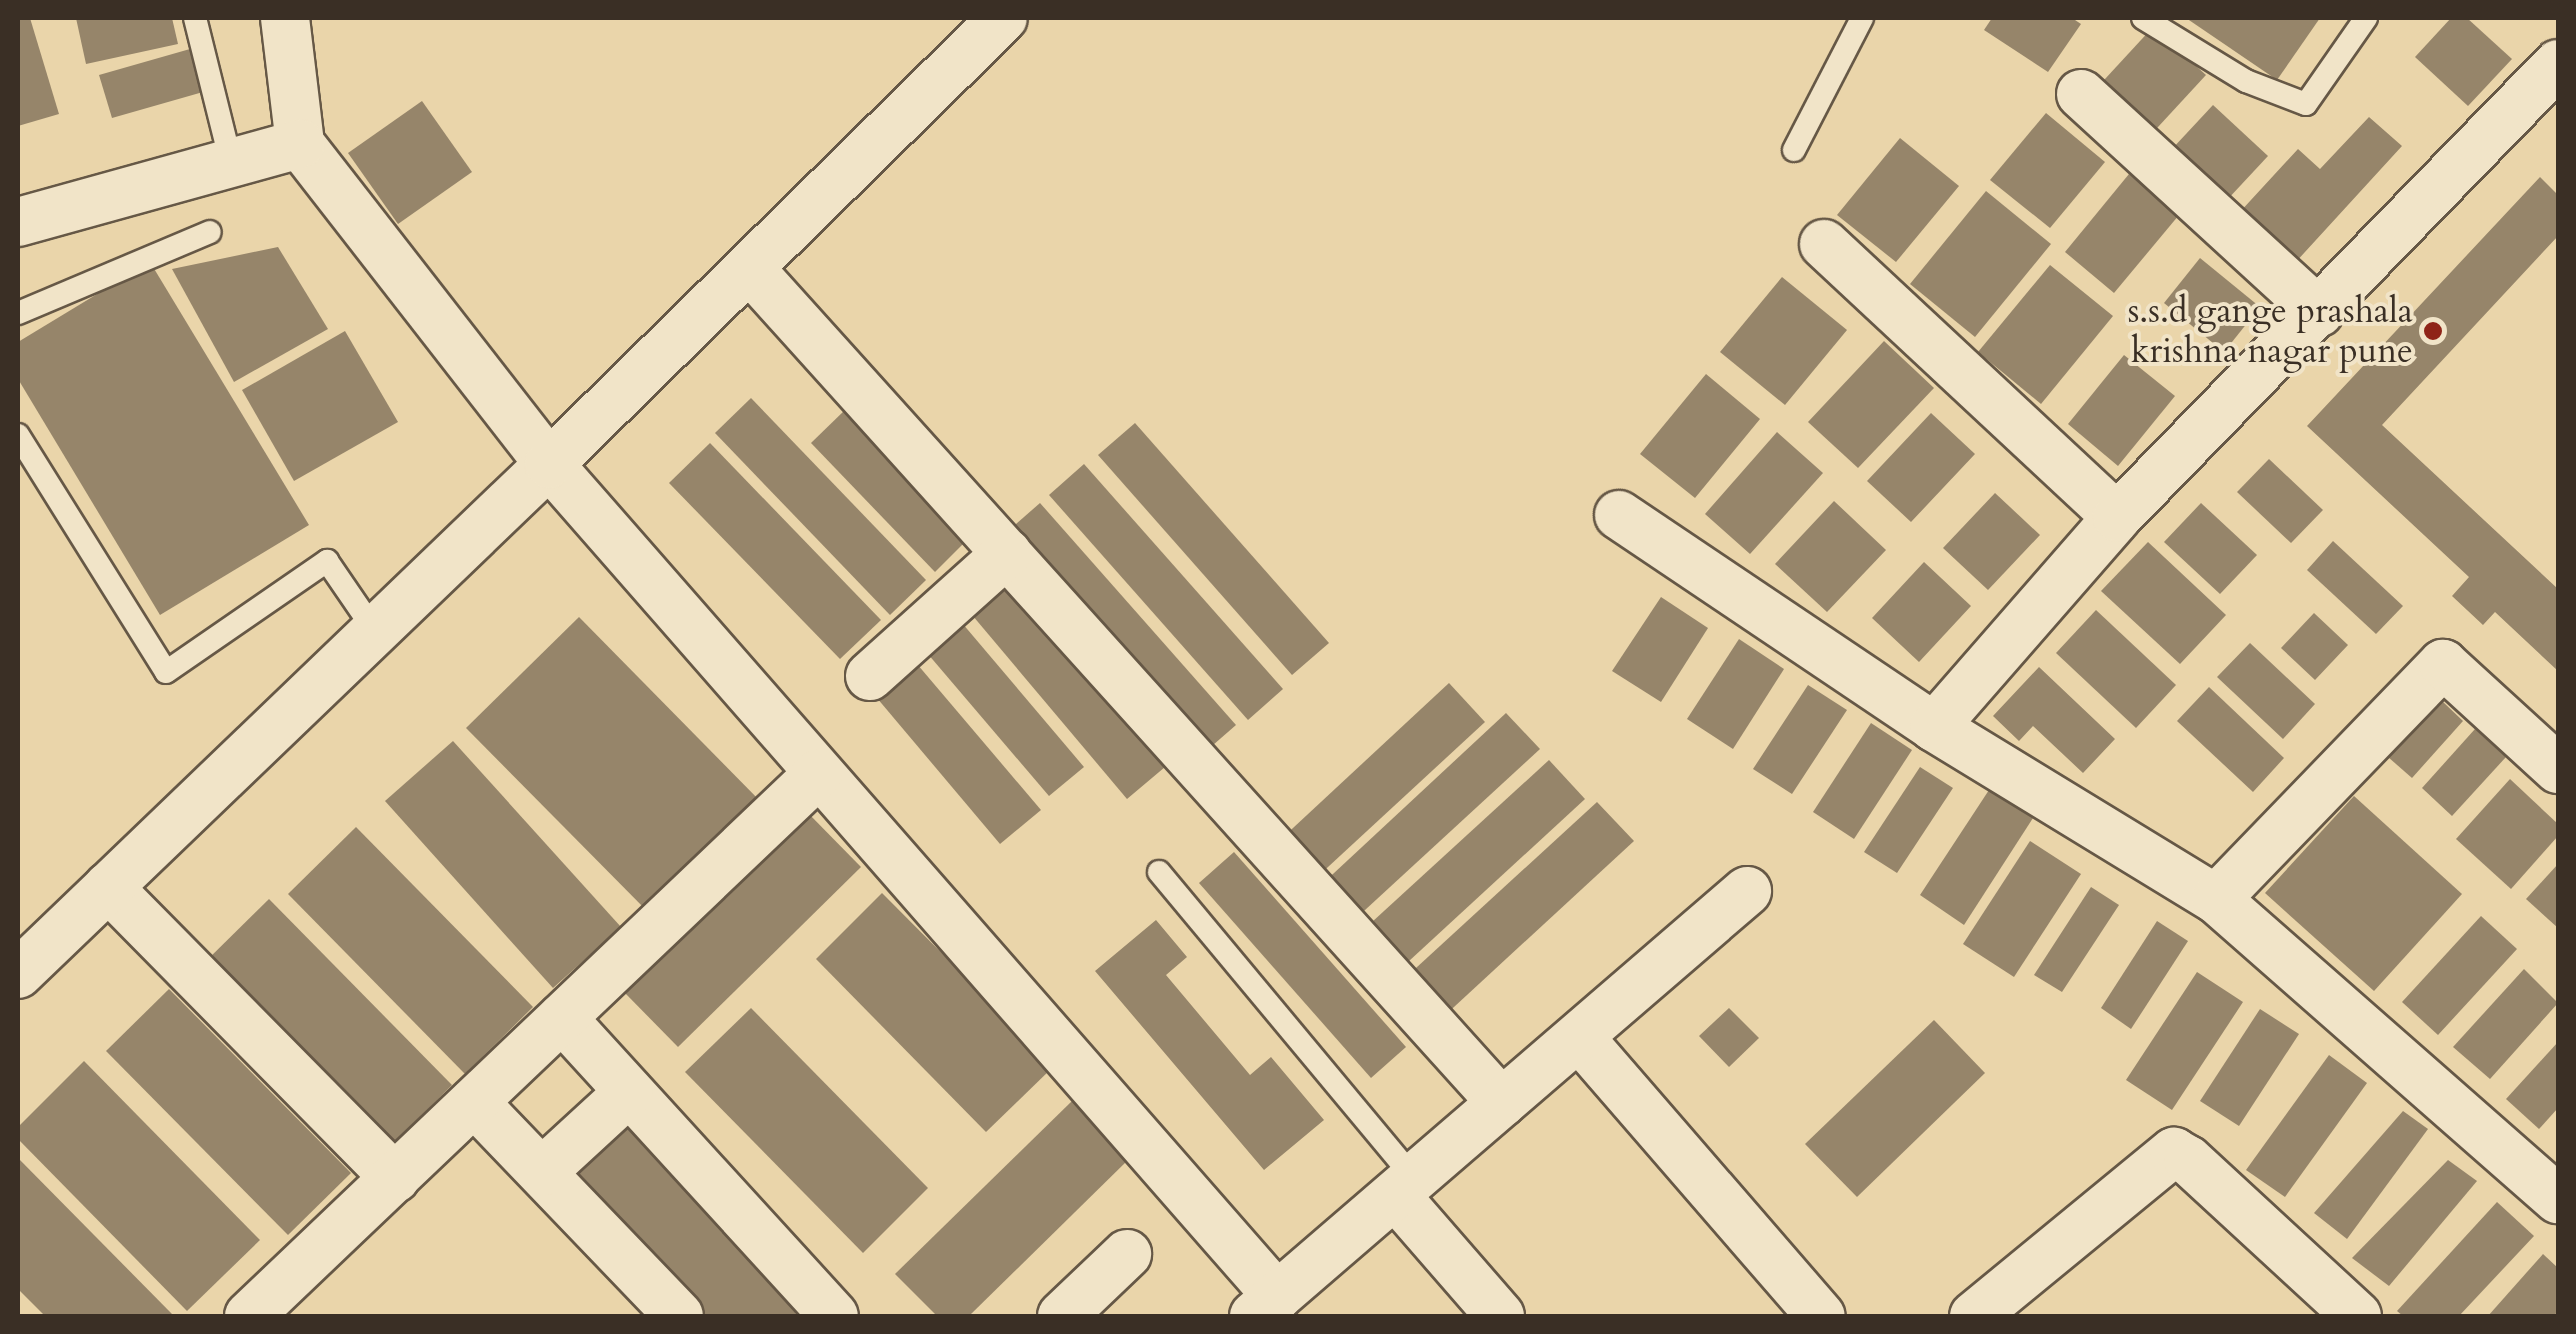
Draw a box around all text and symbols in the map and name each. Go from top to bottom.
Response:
place label: s.s.d gange prashala krishna nagar pune [2128,290,2413,372]
marker: s.s.d gange prashala krishna nagar pune [2422,320,2444,342]

